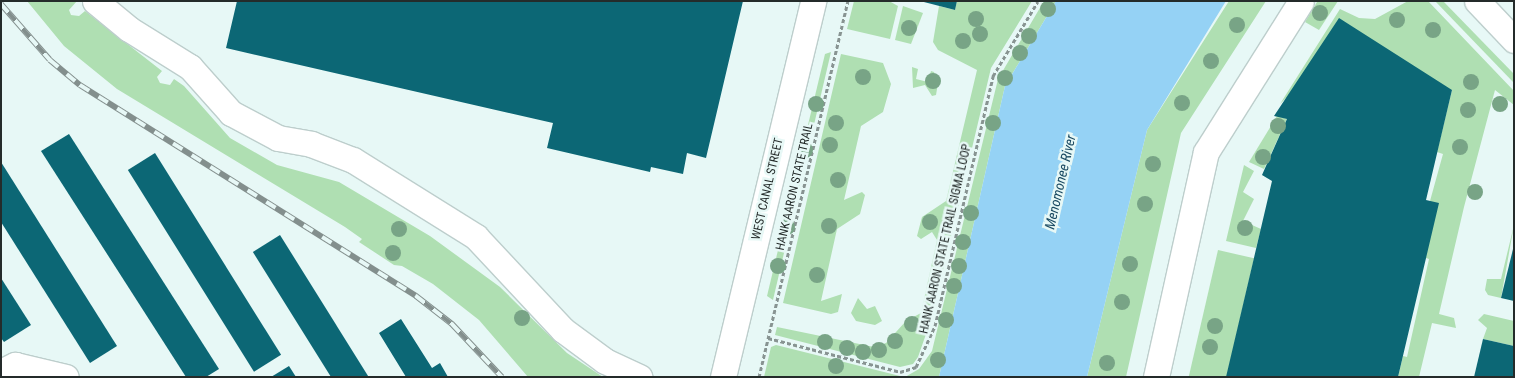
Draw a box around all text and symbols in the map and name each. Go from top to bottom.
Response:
street label: HANK AARON STATE TRAIL [773,122,817,252]
water label: Menomonee River [1041,133,1079,231]
street label: WEST CANAL STREET [749,137,787,241]
street label: HANK AARON STATE TRAIL SIGMA LOOP [917,143,975,335]

